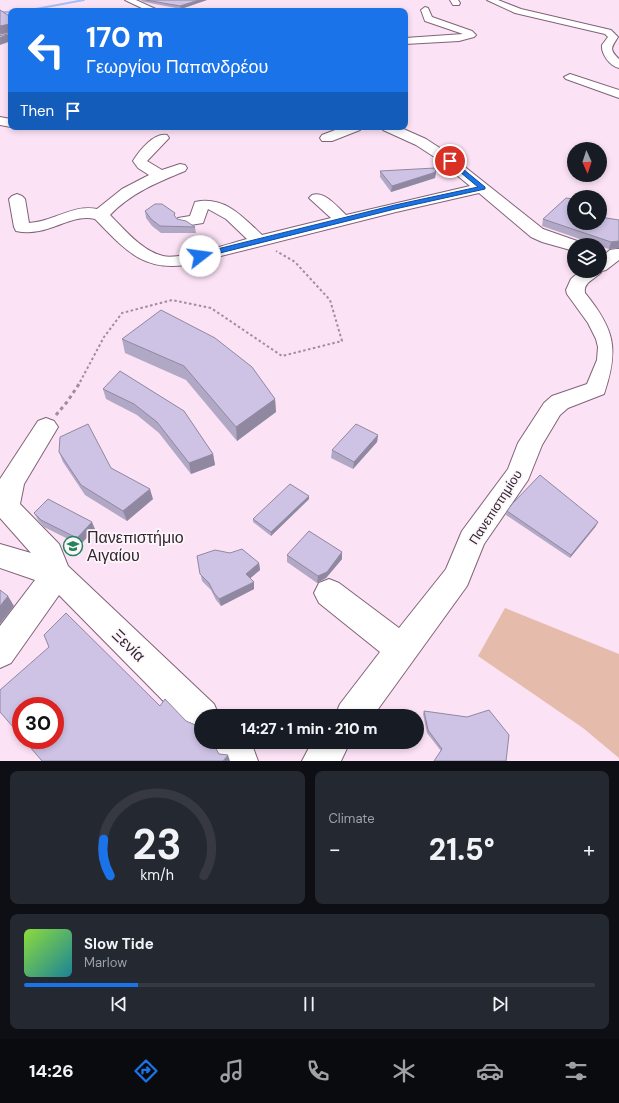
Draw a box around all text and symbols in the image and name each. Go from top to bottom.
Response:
text: 170 m [86,19,164,56]
icon: left [20,24,72,76]
text: Γεωργίου Παπανδρέου [86,55,268,79]
icon: arrive [62,100,84,122]
text: Then [20,101,54,121]
north arrow [567,142,607,182]
map controls [567,142,607,278]
pin [433,144,467,178]
icon: arrive [439,150,461,172]
button: search [567,190,607,230]
position arrow [179,235,221,277]
button: layers [567,238,607,278]
street label: Πανεπιστημίου [465,467,526,548]
place label: Πανεπιστήμιο Αιγαίου [87,527,184,566]
school or university icon: Πανεπιστήμιο Αιγαίου [62,535,84,557]
street label: Ξενία [108,624,150,666]
speed limit sign: 30 [12,697,64,749]
text: 14:27 · 1 min · 210 m [241,719,377,739]
text: Climate [329,810,375,827]
text: 23 [133,817,182,871]
text: 21.5° [429,830,495,869]
text: − [329,835,341,864]
text: + [583,835,595,864]
text: km/h [140,865,174,883]
text: Slow Tide [84,934,154,954]
text: Marlow [84,954,127,971]
icon: previous [108,993,130,1015]
icon: pause [298,993,320,1015]
icon: next [489,993,511,1015]
icon: directions [132,1057,160,1085]
icon: music [218,1057,246,1085]
icon: phone [304,1057,332,1085]
icon: climate [390,1057,418,1085]
icon: car [476,1057,504,1085]
icon: filters [562,1057,590,1085]
text: 14:26 [29,1059,74,1083]

